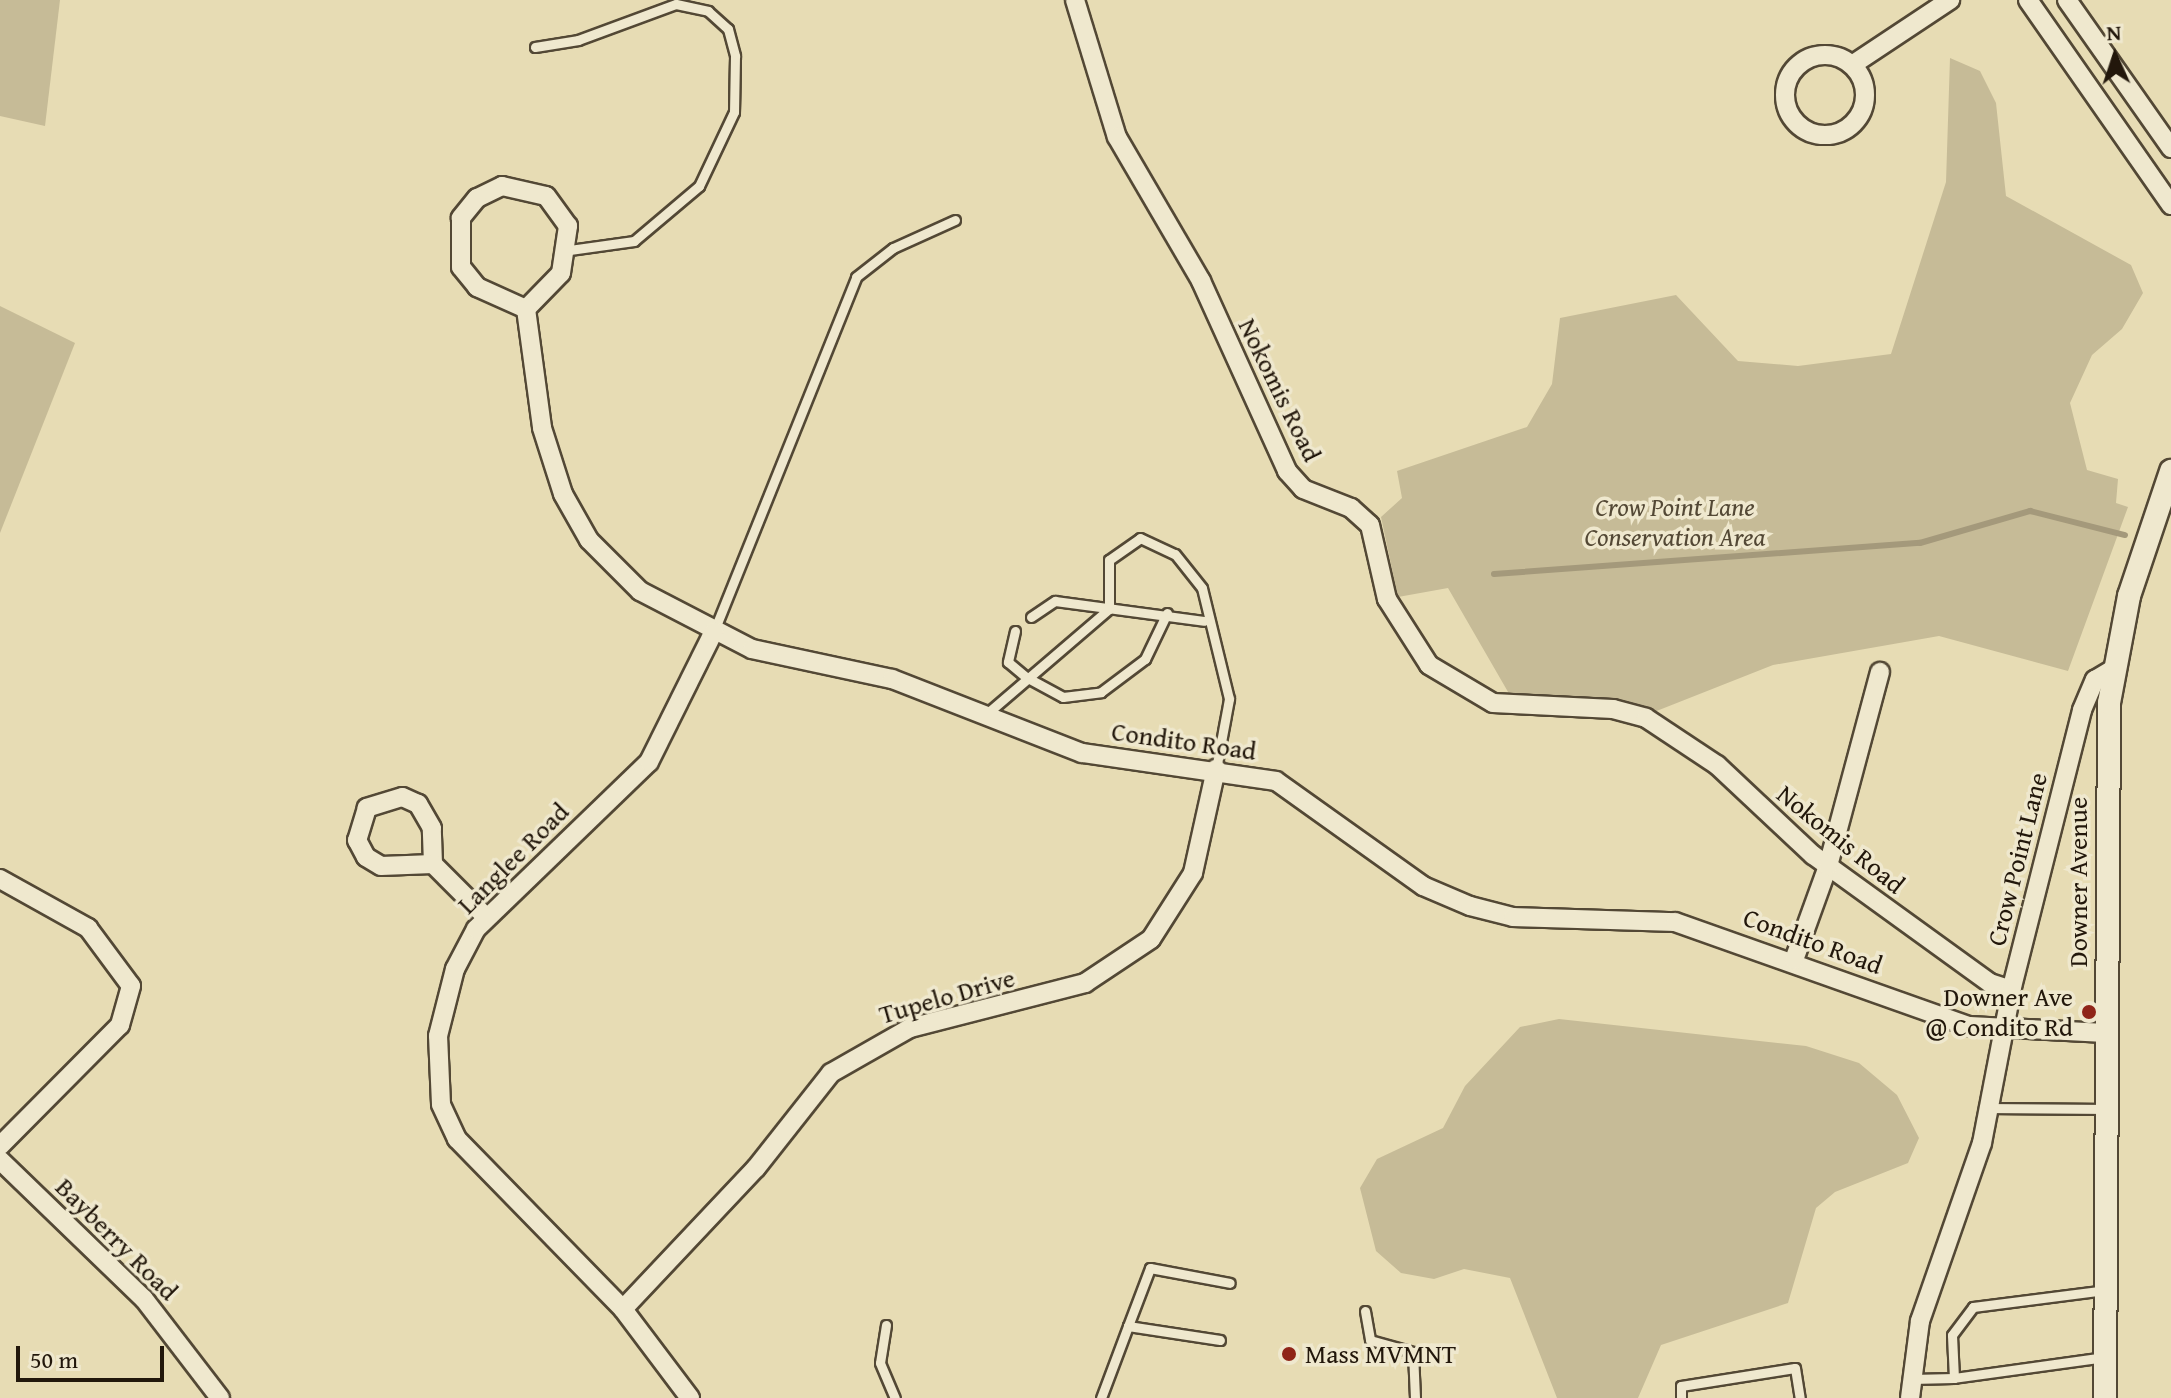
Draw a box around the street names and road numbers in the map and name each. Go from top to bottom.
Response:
street label: Nokomis Road [1232,313,1328,467]
street label: Condito Road [1110,715,1258,767]
street label: Crow Point Lane [1980,769,2054,949]
street label: Nokomis Road [1771,778,1911,900]
street label: Langlee Road [451,796,575,920]
street label: Downer Avenue [2062,797,2094,967]
street label: Condito Road [1739,901,1887,981]
street label: Tupelo Drive [876,962,1018,1030]
street label: Bayberry Road [49,1171,185,1307]

